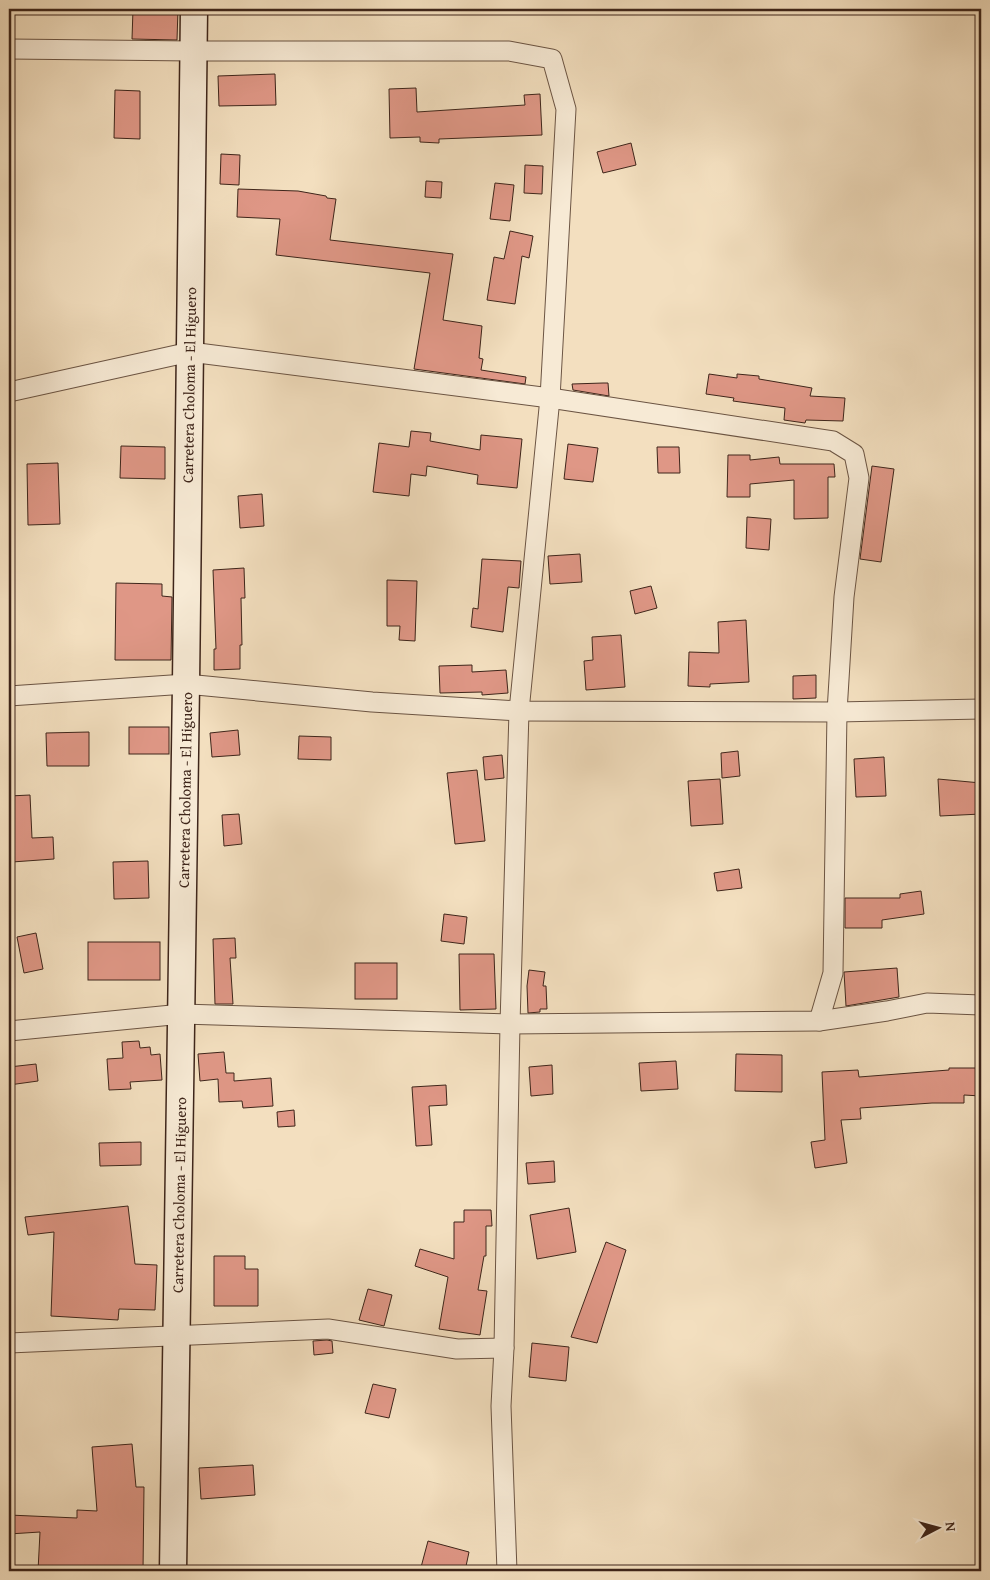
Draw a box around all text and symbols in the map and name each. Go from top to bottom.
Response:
street label: Carretera Choloma - El Higuero [177,287,201,483]
street label: Carretera Choloma - El Higuero [173,692,197,888]
street label: Carretera Choloma - El Higuero [167,1097,191,1293]
north arrow [912,1502,962,1552]
text: N [940,1521,961,1533]

